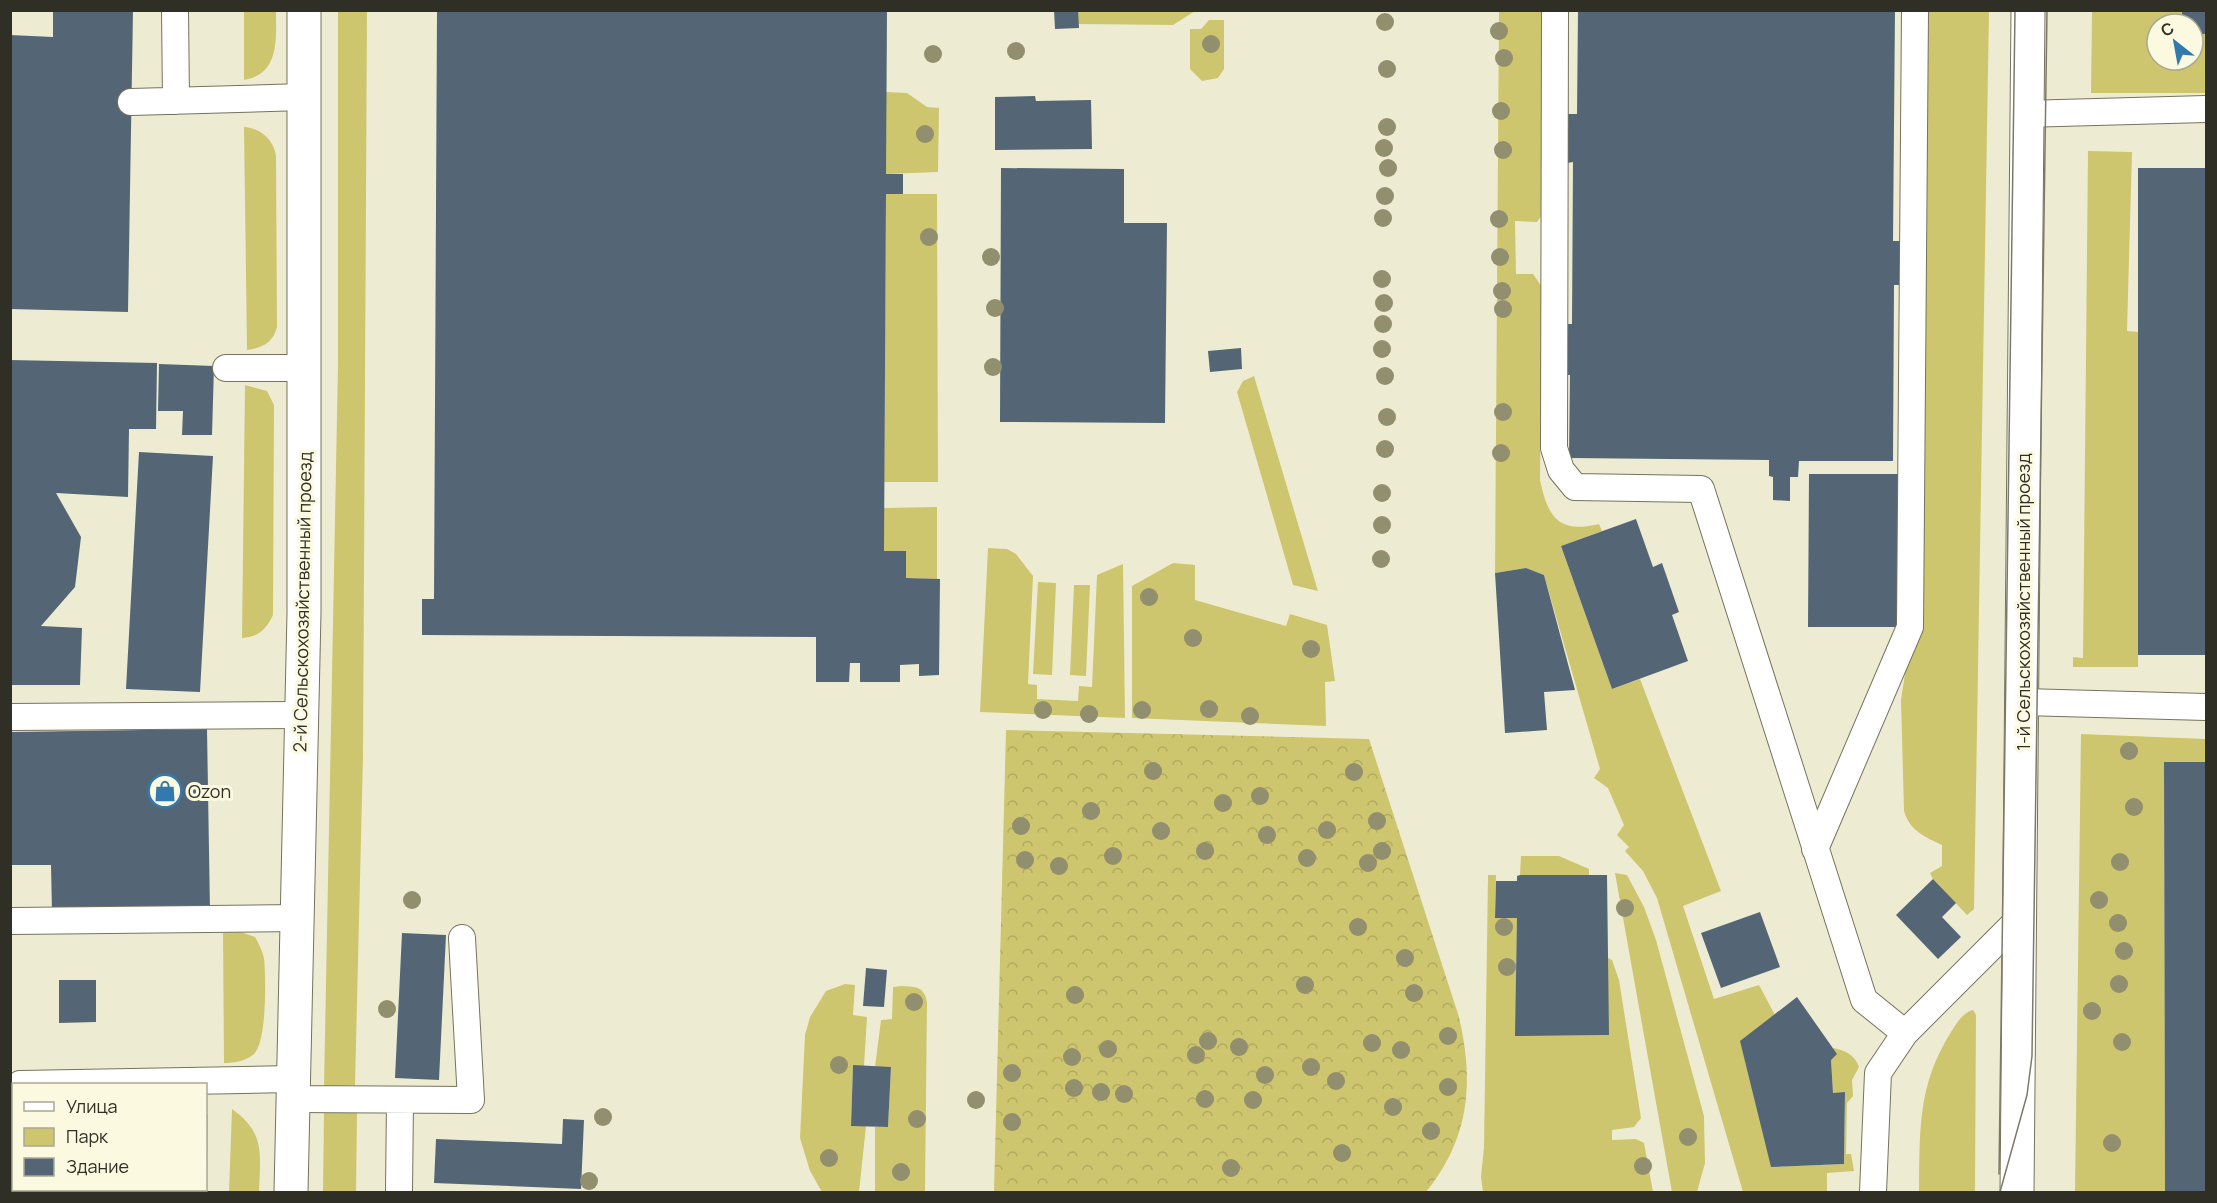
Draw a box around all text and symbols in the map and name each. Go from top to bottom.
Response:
north arrow [2145,12,2205,72]
text: С [2157,17,2178,42]
street label: 2-й Сельскохозяйственный проезд [287,451,317,753]
street label: 1-й Сельскохозяйственный проезд [2011,453,2035,751]
shop icon: Ozon [147,773,183,809]
place label: Ozon [188,779,231,803]
legend [12,1083,207,1191]
text: Улица [66,1094,118,1118]
text: Парк [66,1124,109,1148]
text: Здание [66,1154,129,1178]

